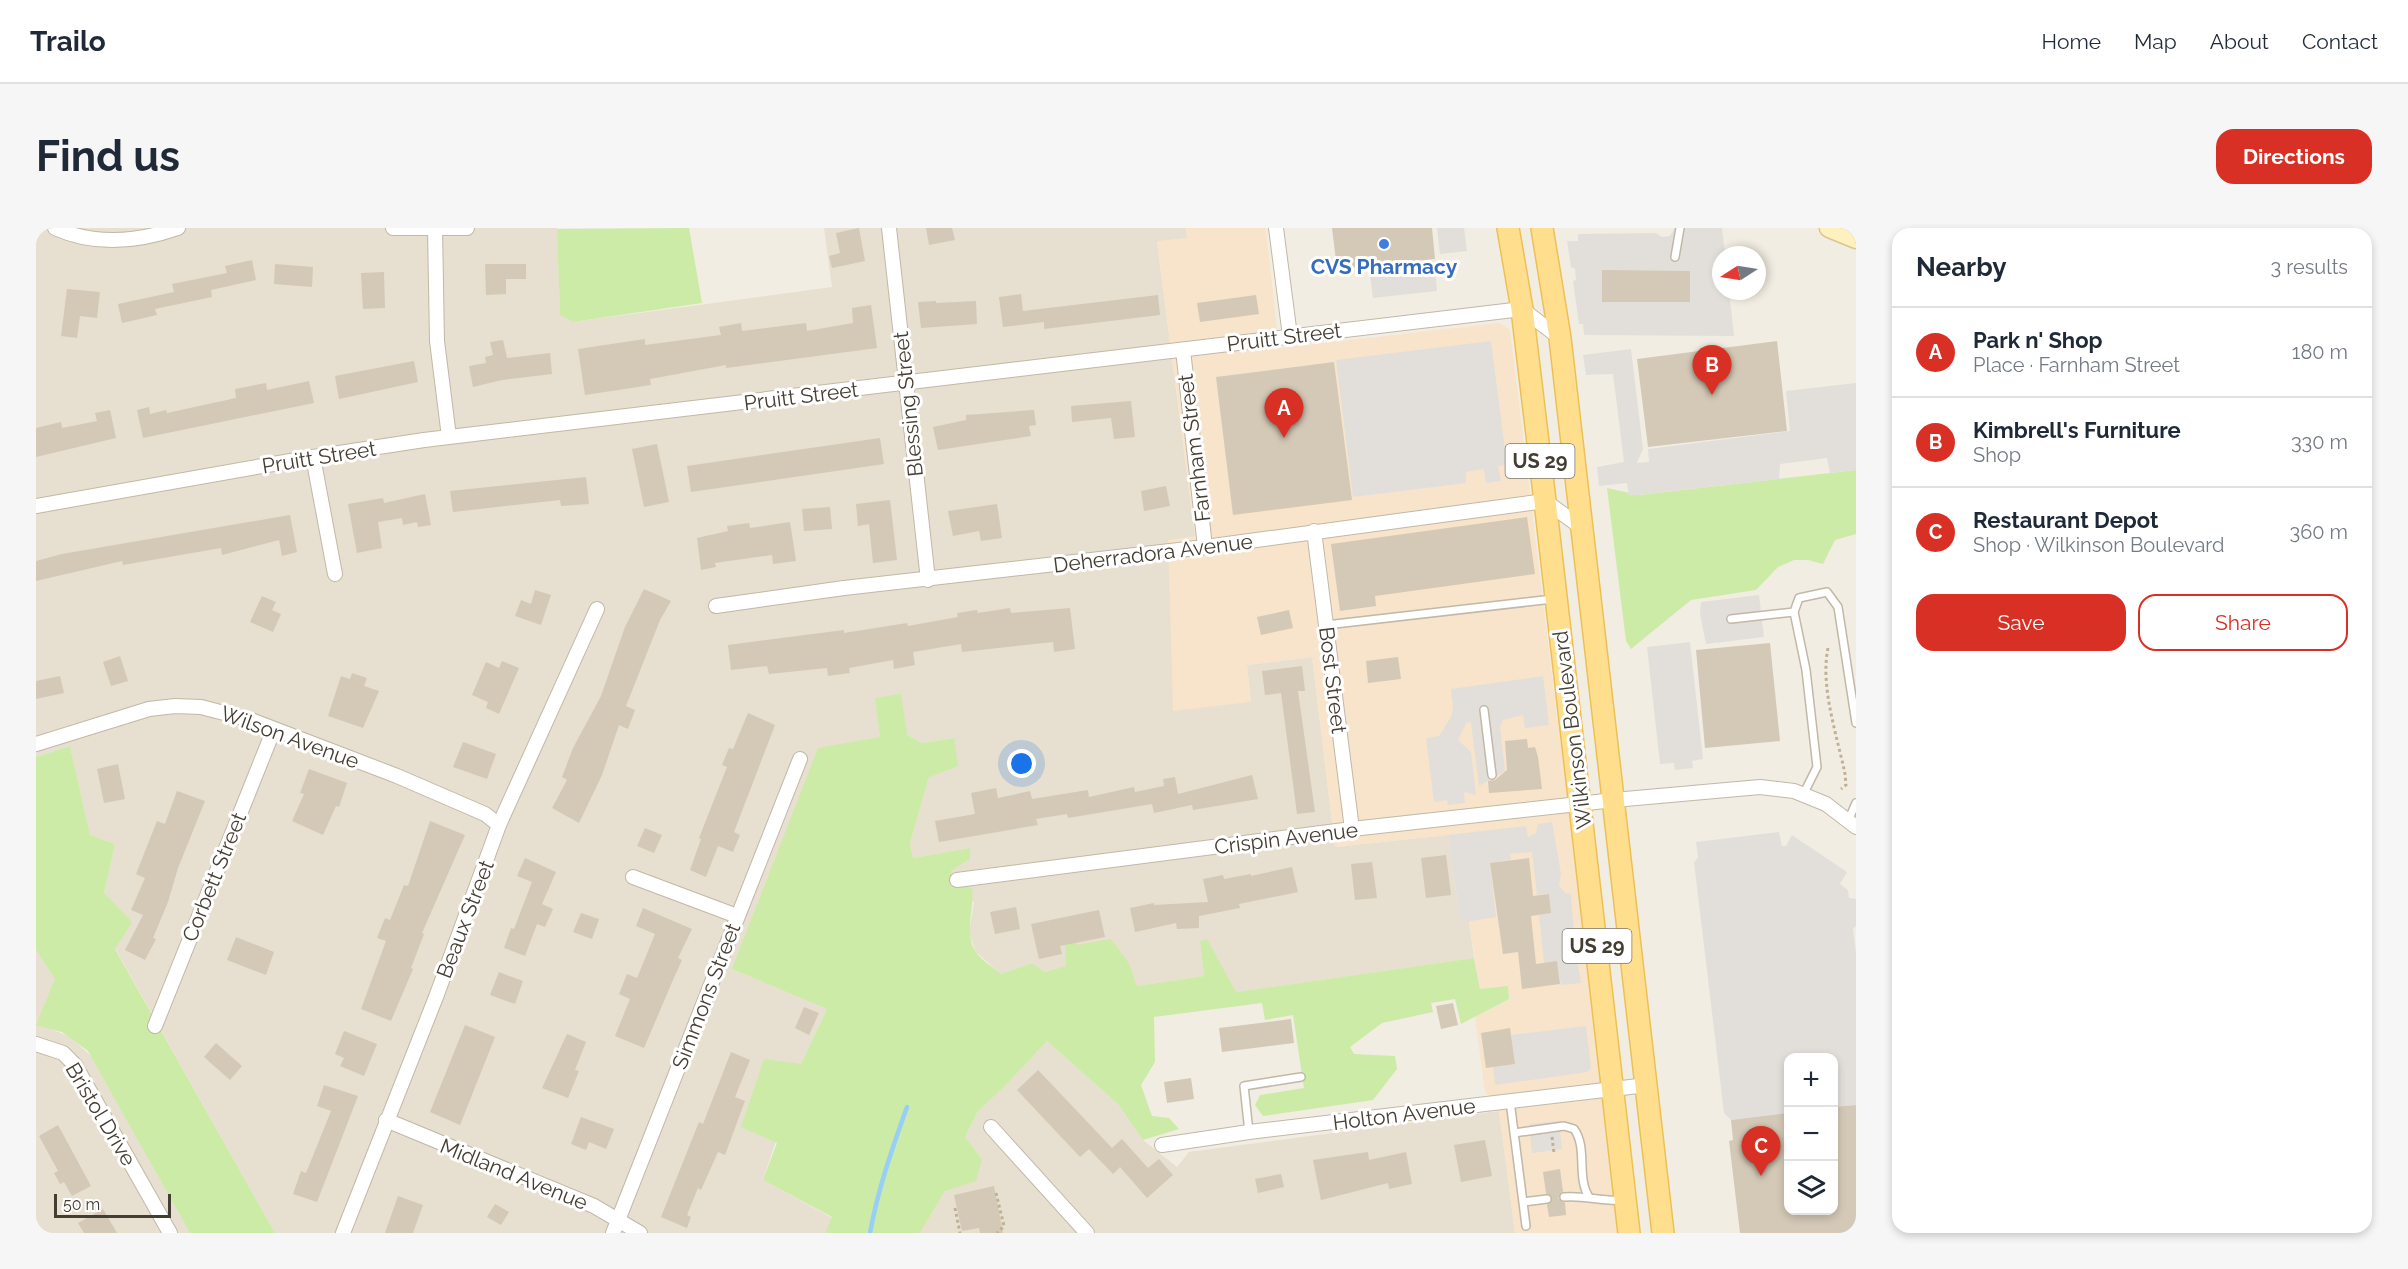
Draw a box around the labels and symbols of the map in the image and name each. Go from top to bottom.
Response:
marker: CVS Pharmacy [1377,237,1391,251]
north arrow [1712,246,1766,300]
place label: CVS Pharmacy [1311,254,1458,279]
street label: Pruitt Street [1225,318,1343,356]
street label: Blessing Street [888,330,928,478]
pin: B [1692,346,1732,395]
street label: Farnham Street [1173,373,1215,523]
street label: Pruitt Street [742,377,860,415]
pin: A [1264,388,1304,438]
street label: Pruitt Street [260,436,378,478]
road number: US 29 [1506,444,1574,478]
street label: Deherradora Avenue [1052,528,1254,578]
street label: Bost Street [1314,625,1352,735]
street label: Wilkinson Boulevard [1547,629,1597,831]
street label: Wilson Avenue [217,700,363,774]
your location [1007,749,1036,778]
street label: Corbett Street [177,809,251,945]
street label: Crispin Avenue [1213,817,1359,859]
street label: Beaux Street [431,856,499,982]
street label: Simmons Street [667,919,745,1073]
road number: US 29 [1562,929,1632,963]
street label: Bristol Drive [60,1058,142,1170]
street label: Holton Avenue [1331,1093,1477,1135]
pin: C [1742,1126,1780,1176]
street label: Midland Avenue [437,1133,591,1215]
scale bar [54,1191,171,1218]

